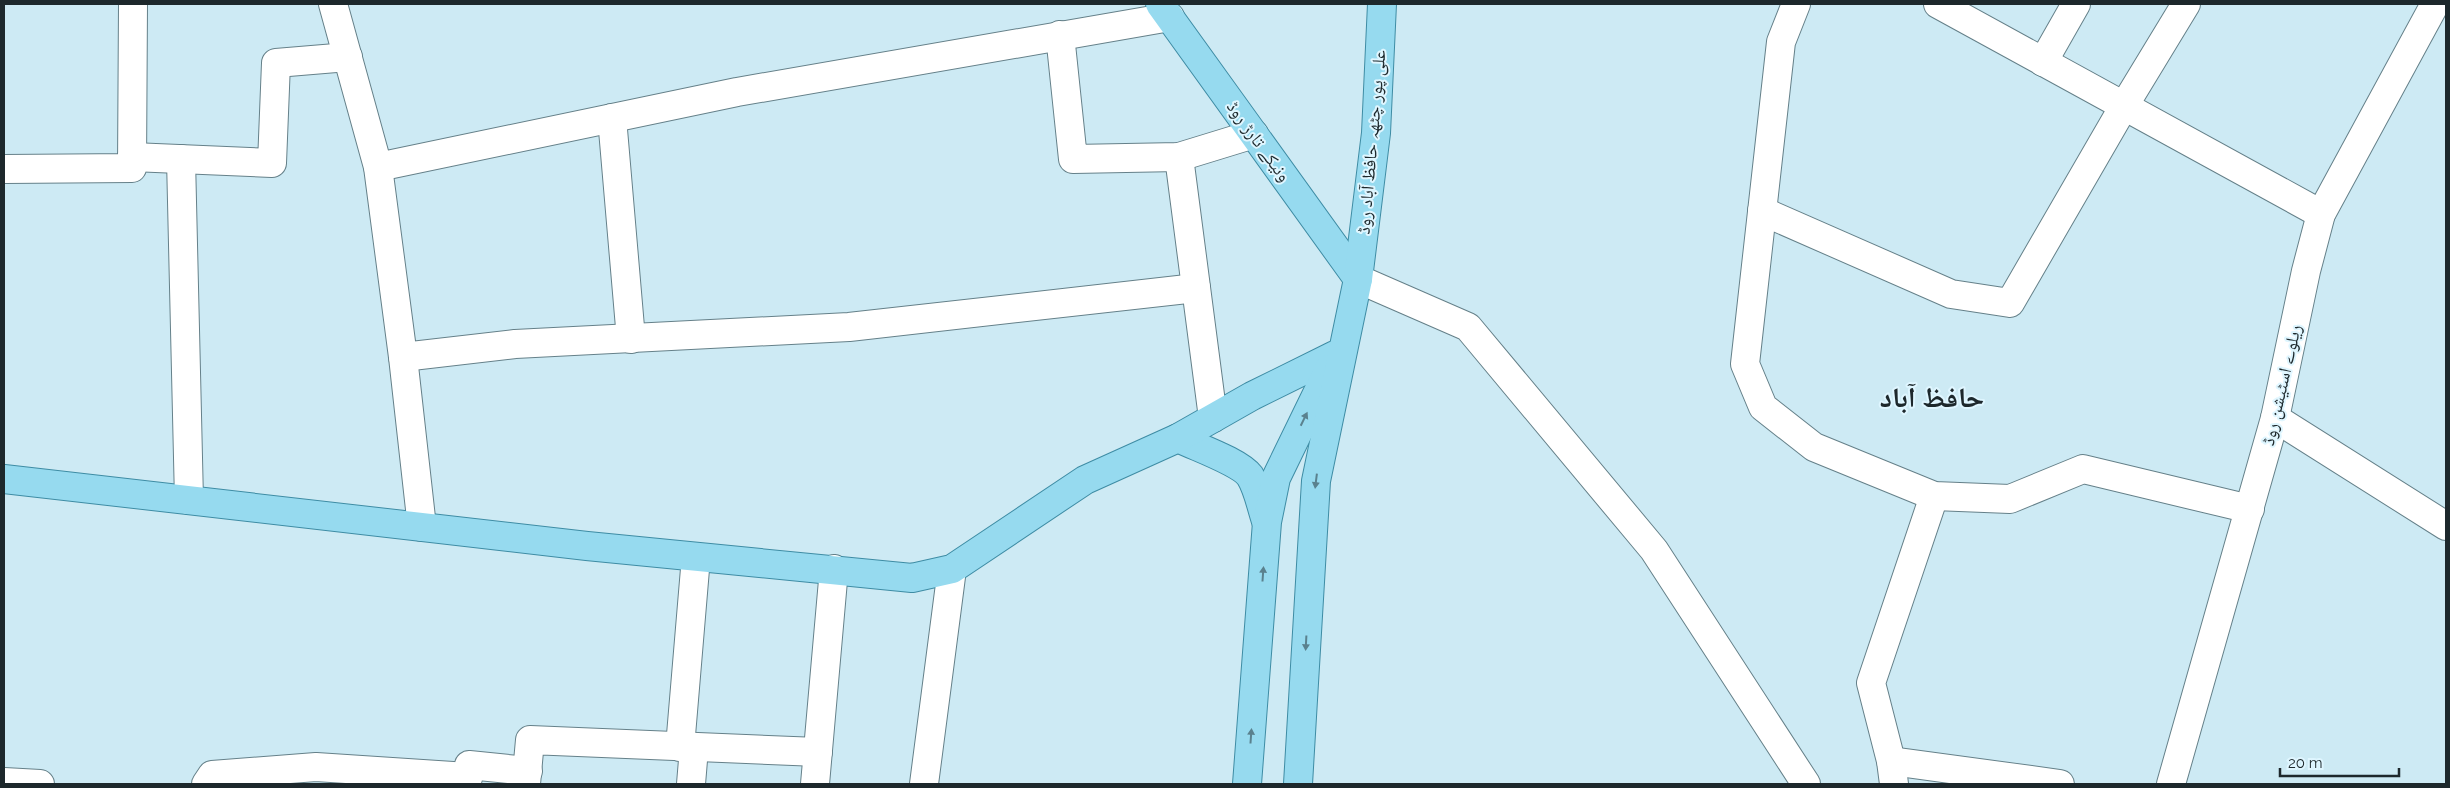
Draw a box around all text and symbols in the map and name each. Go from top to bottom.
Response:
street label: علی پور چٹھہ حافظ آباد روڈ [1352,49,1391,235]
street label: ونیکے تارڑ روڈ [1222,96,1295,186]
street label: ریلوے اسٹیشن روڈ [2257,322,2306,448]
district label: حافظ آباد [1880,381,1984,414]
one-way arrow [1301,412,1309,426]
one-way arrow [1312,474,1320,490]
one-way arrow [1259,565,1267,581]
one-way arrow [1302,636,1310,652]
one-way arrow [1247,727,1255,743]
scale bar [2280,746,2399,778]
text: 20 m [2288,754,2323,772]

